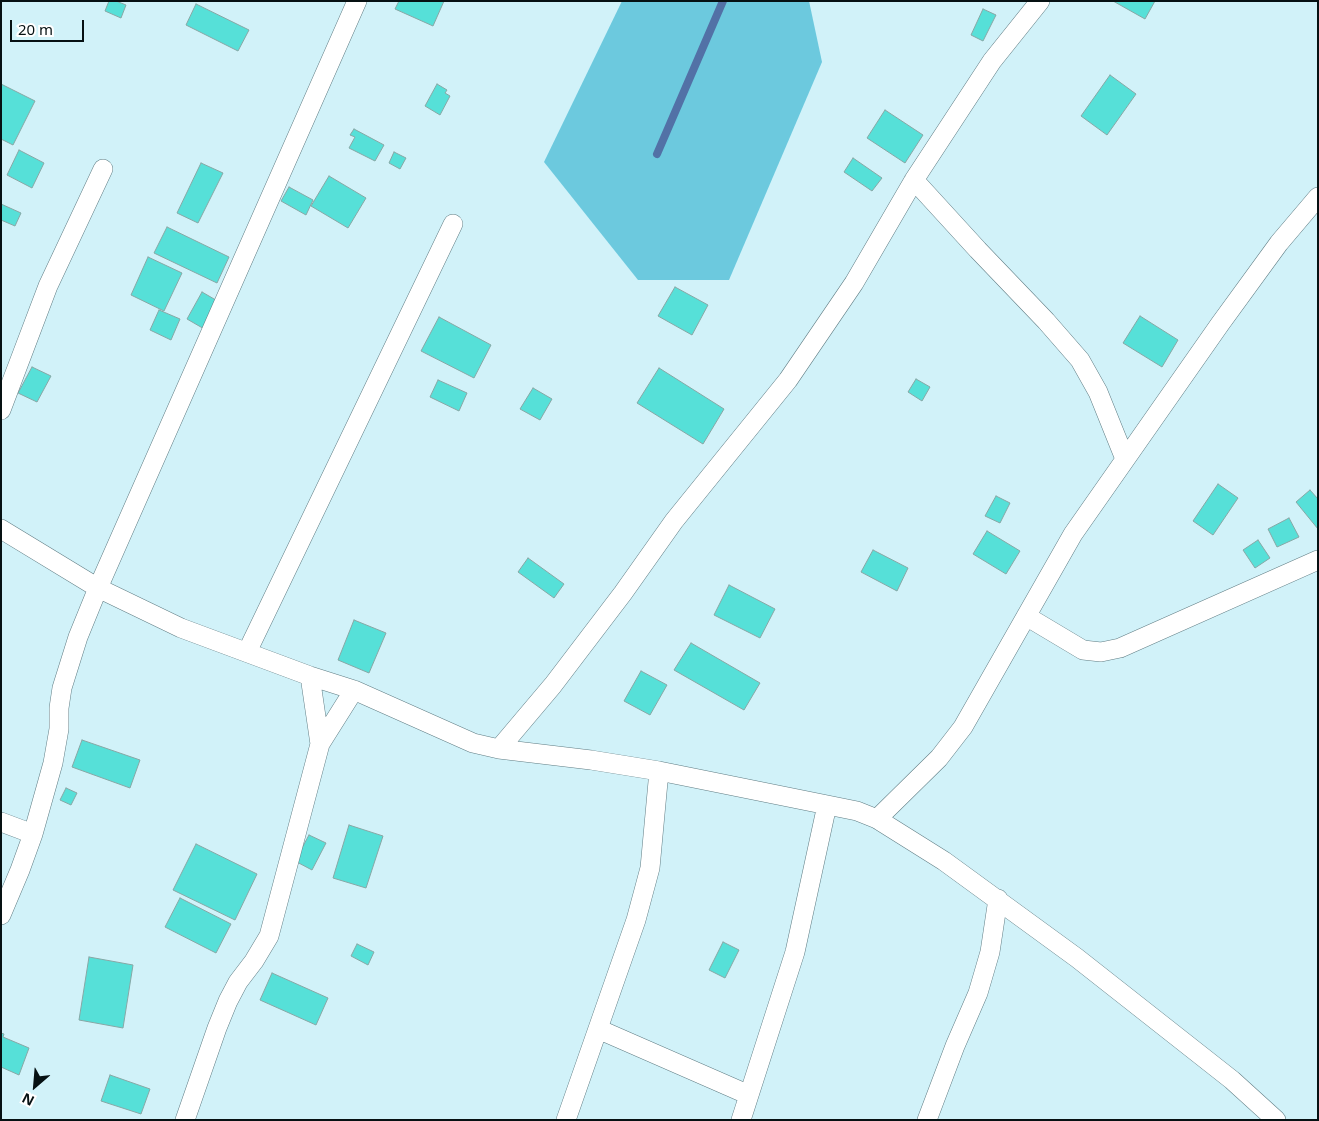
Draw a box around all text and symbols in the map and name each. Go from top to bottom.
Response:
scale bar [12,10,86,42]
text: 20 m [18,19,53,39]
north arrow [10,1061,60,1111]
text: N [19,1089,37,1111]

